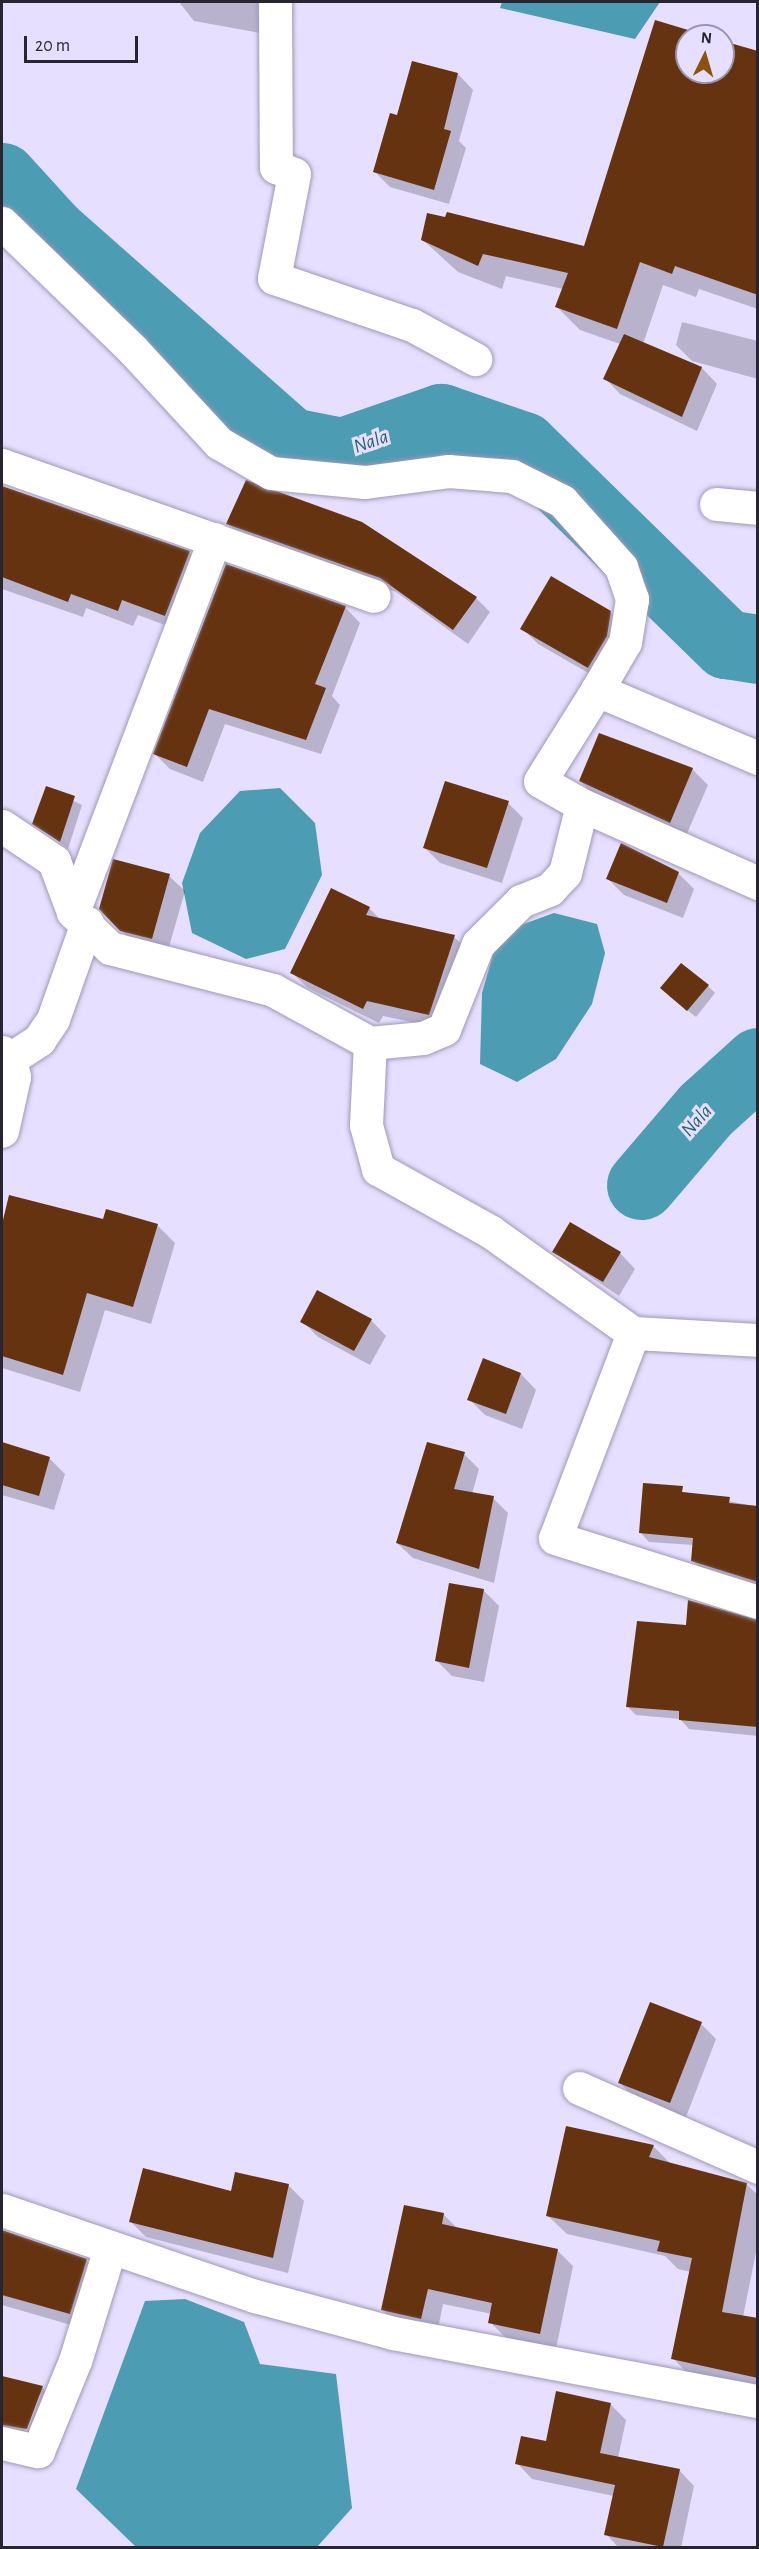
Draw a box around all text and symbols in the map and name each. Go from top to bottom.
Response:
scale bar [27,24,141,62]
north arrow [675,24,735,84]
text: N [700,30,713,47]
text: 20 m [35,37,70,55]
water label: Nala [350,425,392,459]
water label: Nala [676,1100,718,1142]

